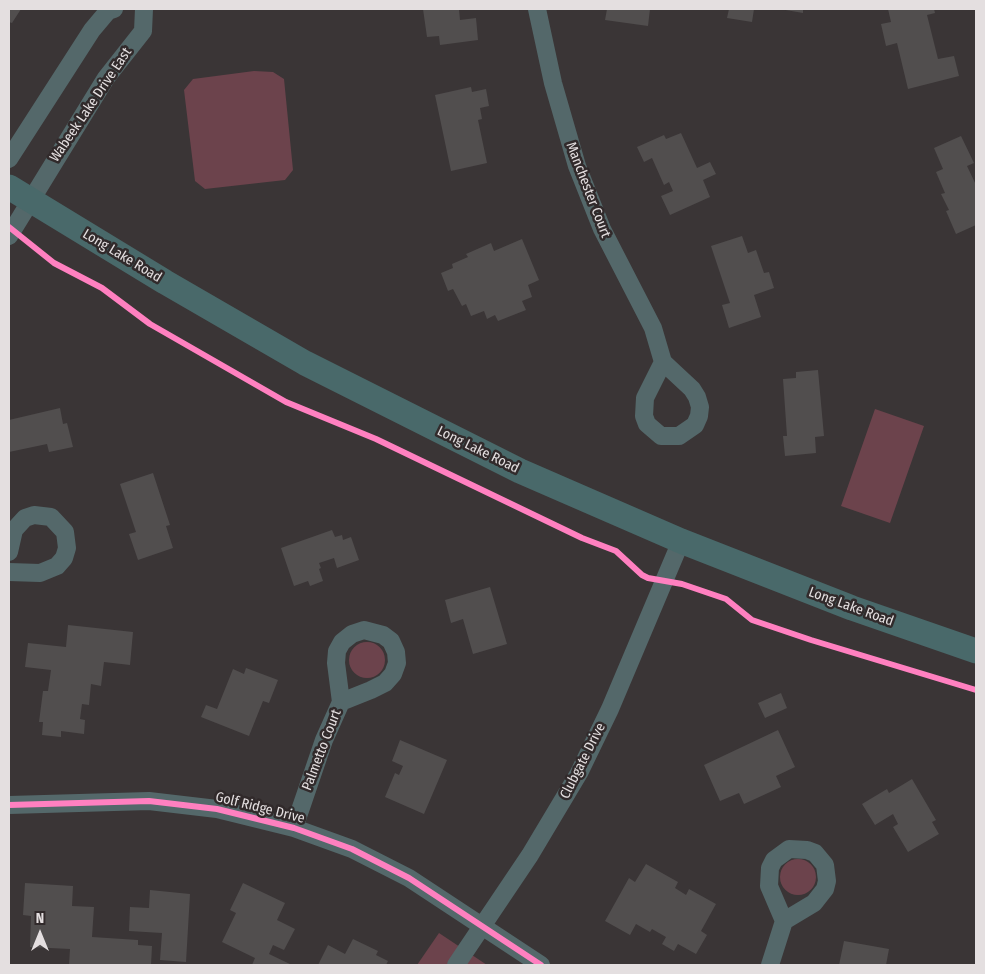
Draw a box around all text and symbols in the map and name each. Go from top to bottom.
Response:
street label: Wabeek Lake Drive East [47,45,135,165]
street label: Manchester Court [562,140,614,240]
street label: Long Lake Road [79,226,165,286]
street label: Long Lake Road [434,423,522,477]
street label: Long Lake Road [806,584,896,630]
street label: Palmetto Court [299,707,345,793]
street label: Clubgate Drive [557,720,609,802]
street label: Golf Ridge Drive [214,789,306,827]
north arrow [15,909,65,959]
text: N [36,910,44,927]

